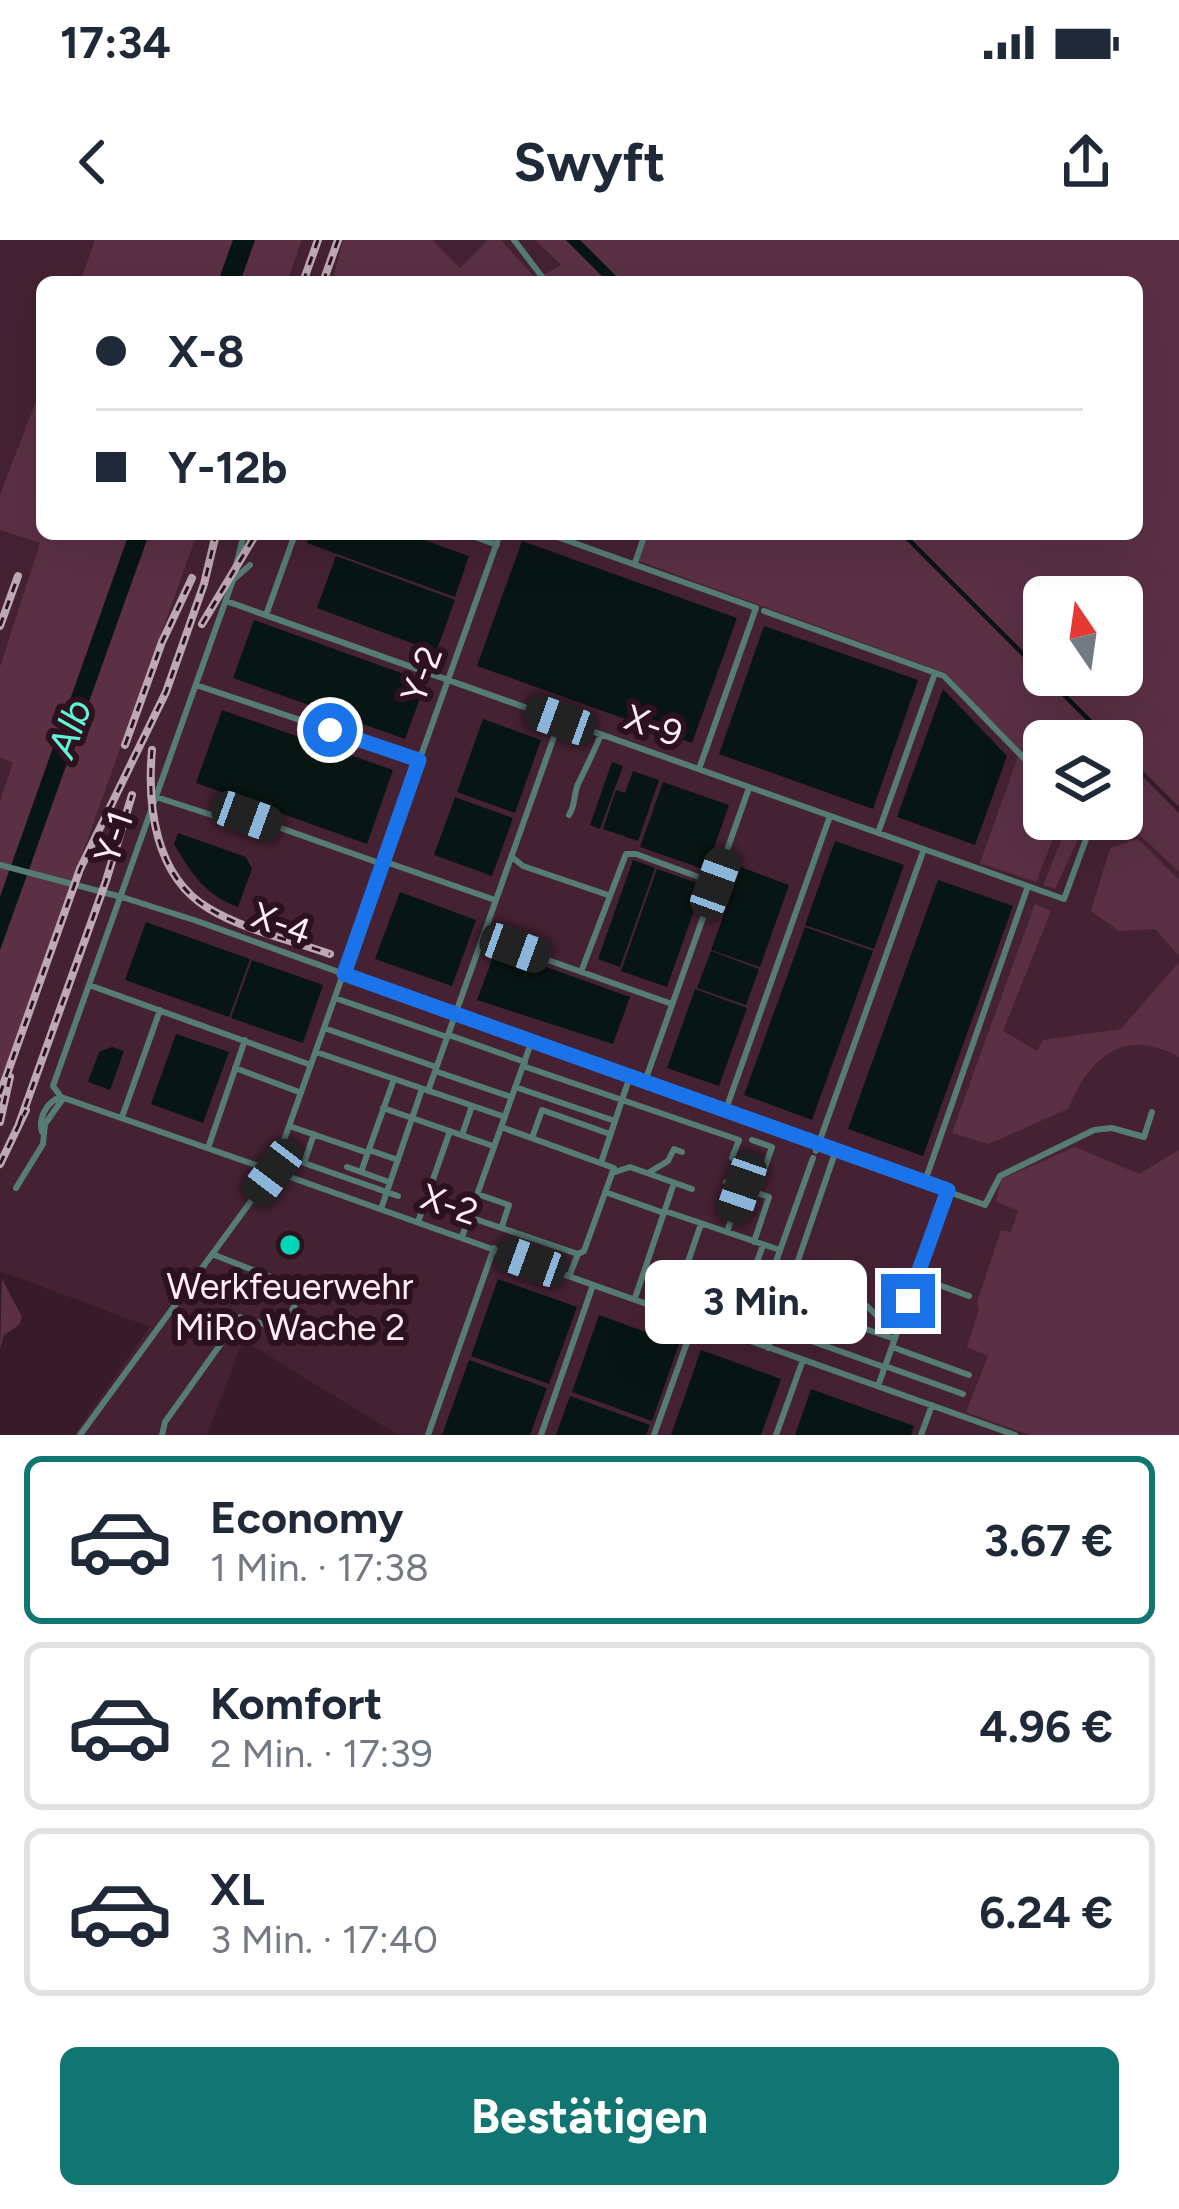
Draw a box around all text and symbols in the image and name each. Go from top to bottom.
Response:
text: 17:34 [60,15,171,69]
icon: back [60,129,126,195]
icon: share [1053,129,1119,195]
text: Swyft [514,130,665,195]
text: X-8 [168,324,244,378]
text: Y-12b [168,440,287,494]
north arrow [1023,576,1143,696]
map controls [1023,576,1143,840]
street label: Y-2 [392,640,451,708]
car [520,691,600,749]
water label: Alb [37,693,102,765]
street label: X-9 [619,695,688,756]
route start [303,703,357,757]
button: layers [1023,720,1143,840]
car [207,787,287,845]
street label: Y-1 [85,806,142,869]
car [686,843,744,923]
street label: X-4 [247,893,317,954]
car [475,919,555,977]
car [237,1132,309,1212]
car [713,1148,771,1228]
street label: X-2 [416,1175,484,1234]
marker: Werkfeuerwehr MiRo Wache 2 [277,1232,303,1258]
car [491,1233,571,1291]
callout: 3 Min. [644,1259,866,1343]
place label: Werkfeuerwehr MiRo Wache 2 [167,1265,413,1349]
route end [881,1274,935,1328]
text: 3 Min. [703,1278,809,1325]
icon: car [66,1486,174,1594]
text: Economy [210,1490,403,1544]
text: 3.67 € [984,1513,1113,1567]
text: 1 Min. · 17:38 [210,1544,429,1591]
icon: car [66,1672,174,1780]
text: Komfort [210,1676,382,1730]
text: 4.96 € [979,1699,1113,1753]
text: 2 Min. · 17:39 [210,1730,433,1777]
icon: car [66,1858,174,1966]
text: XL [210,1862,265,1916]
text: 6.24 € [979,1885,1113,1939]
text: 3 Min. · 17:40 [210,1916,438,1963]
button: Bestätigen [60,2047,1119,2185]

